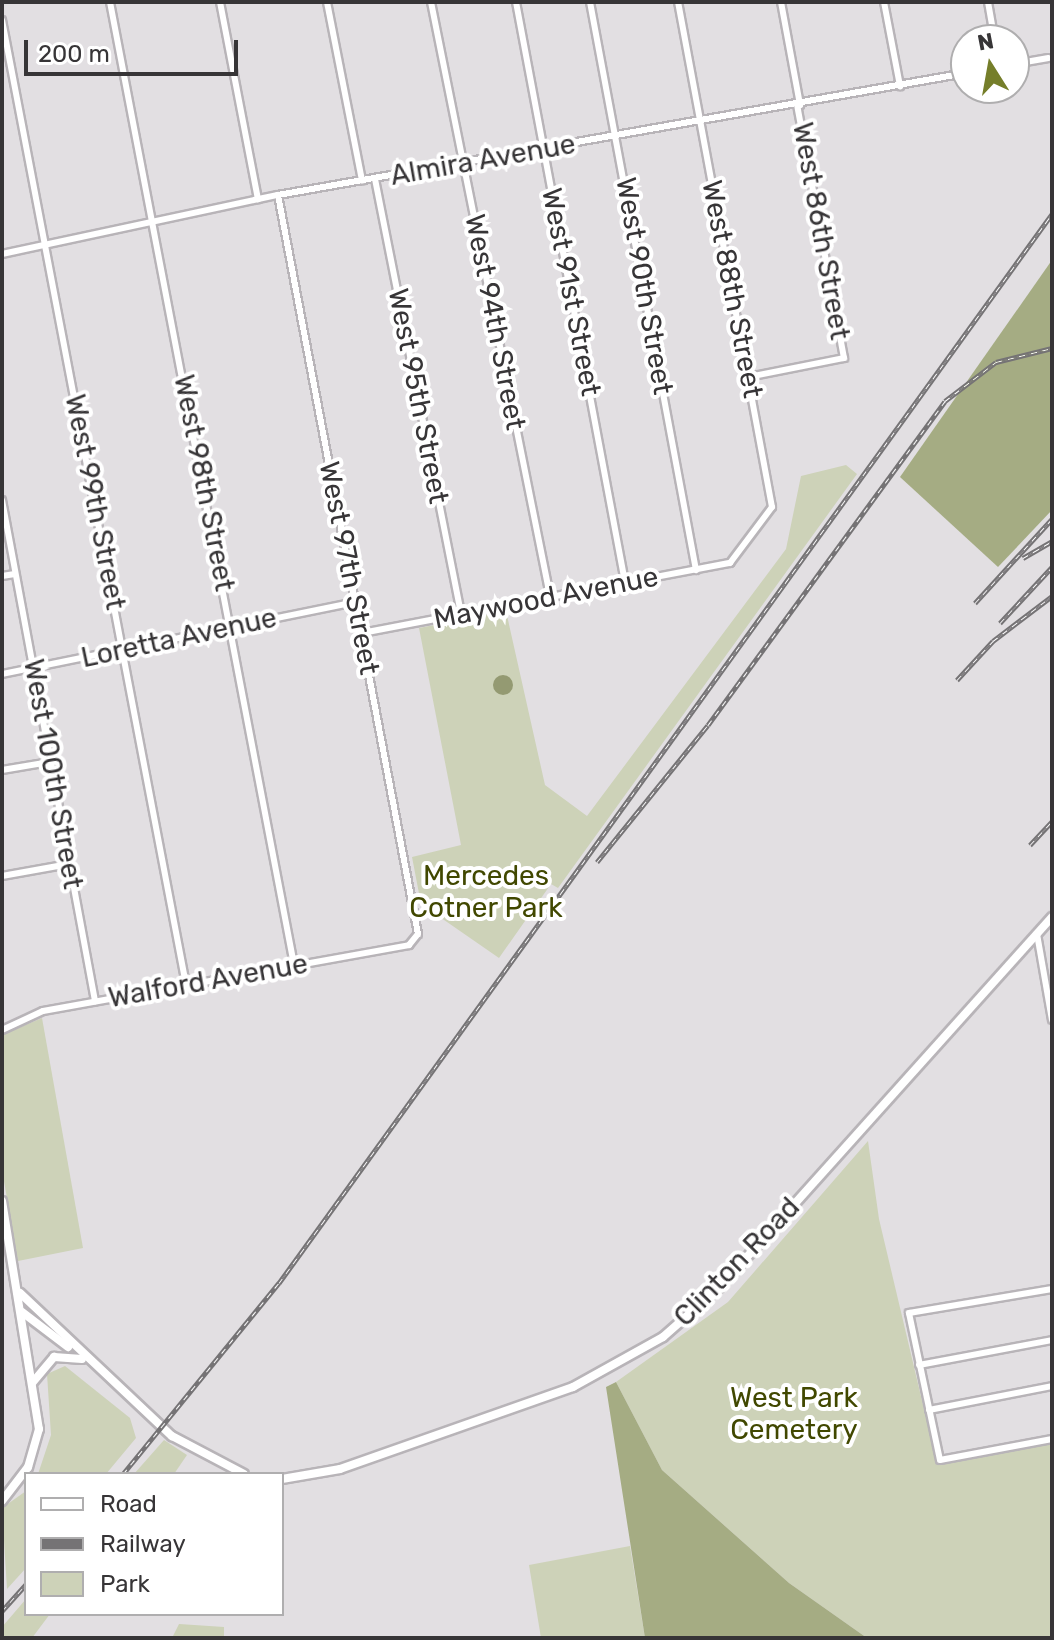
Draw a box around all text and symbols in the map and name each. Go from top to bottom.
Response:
scale bar [28,24,242,74]
north arrow [950,24,1030,104]
text: N [975,27,996,57]
text: 200 m [38,40,110,68]
street label: West 86th Street [785,120,857,342]
street label: Almira Avenue [387,127,579,193]
street label: West 90th Street [608,175,680,397]
street label: West 88th Street [694,177,770,401]
street label: West 91st Street [534,185,608,399]
street label: West 94th Street [458,211,532,433]
street label: West 95th Street [381,285,455,507]
street label: West 98th Street [167,372,241,594]
street label: West 99th Street [58,391,132,613]
street label: West 97th Street [312,459,386,677]
street label: Maywood Avenue [431,560,661,636]
street label: Loretta Avenue [78,601,280,675]
street label: West 100th Street [16,656,90,892]
park label: Mercedes Cotner Park [409,859,563,925]
street label: Walford Avenue [105,947,311,1015]
street label: Clinton Road [667,1191,807,1333]
park label: West Park Cemetery [730,1381,858,1447]
legend [24,1472,284,1616]
text: Road [100,1490,157,1518]
text: Railway [100,1530,186,1558]
text: Park [100,1570,150,1598]

